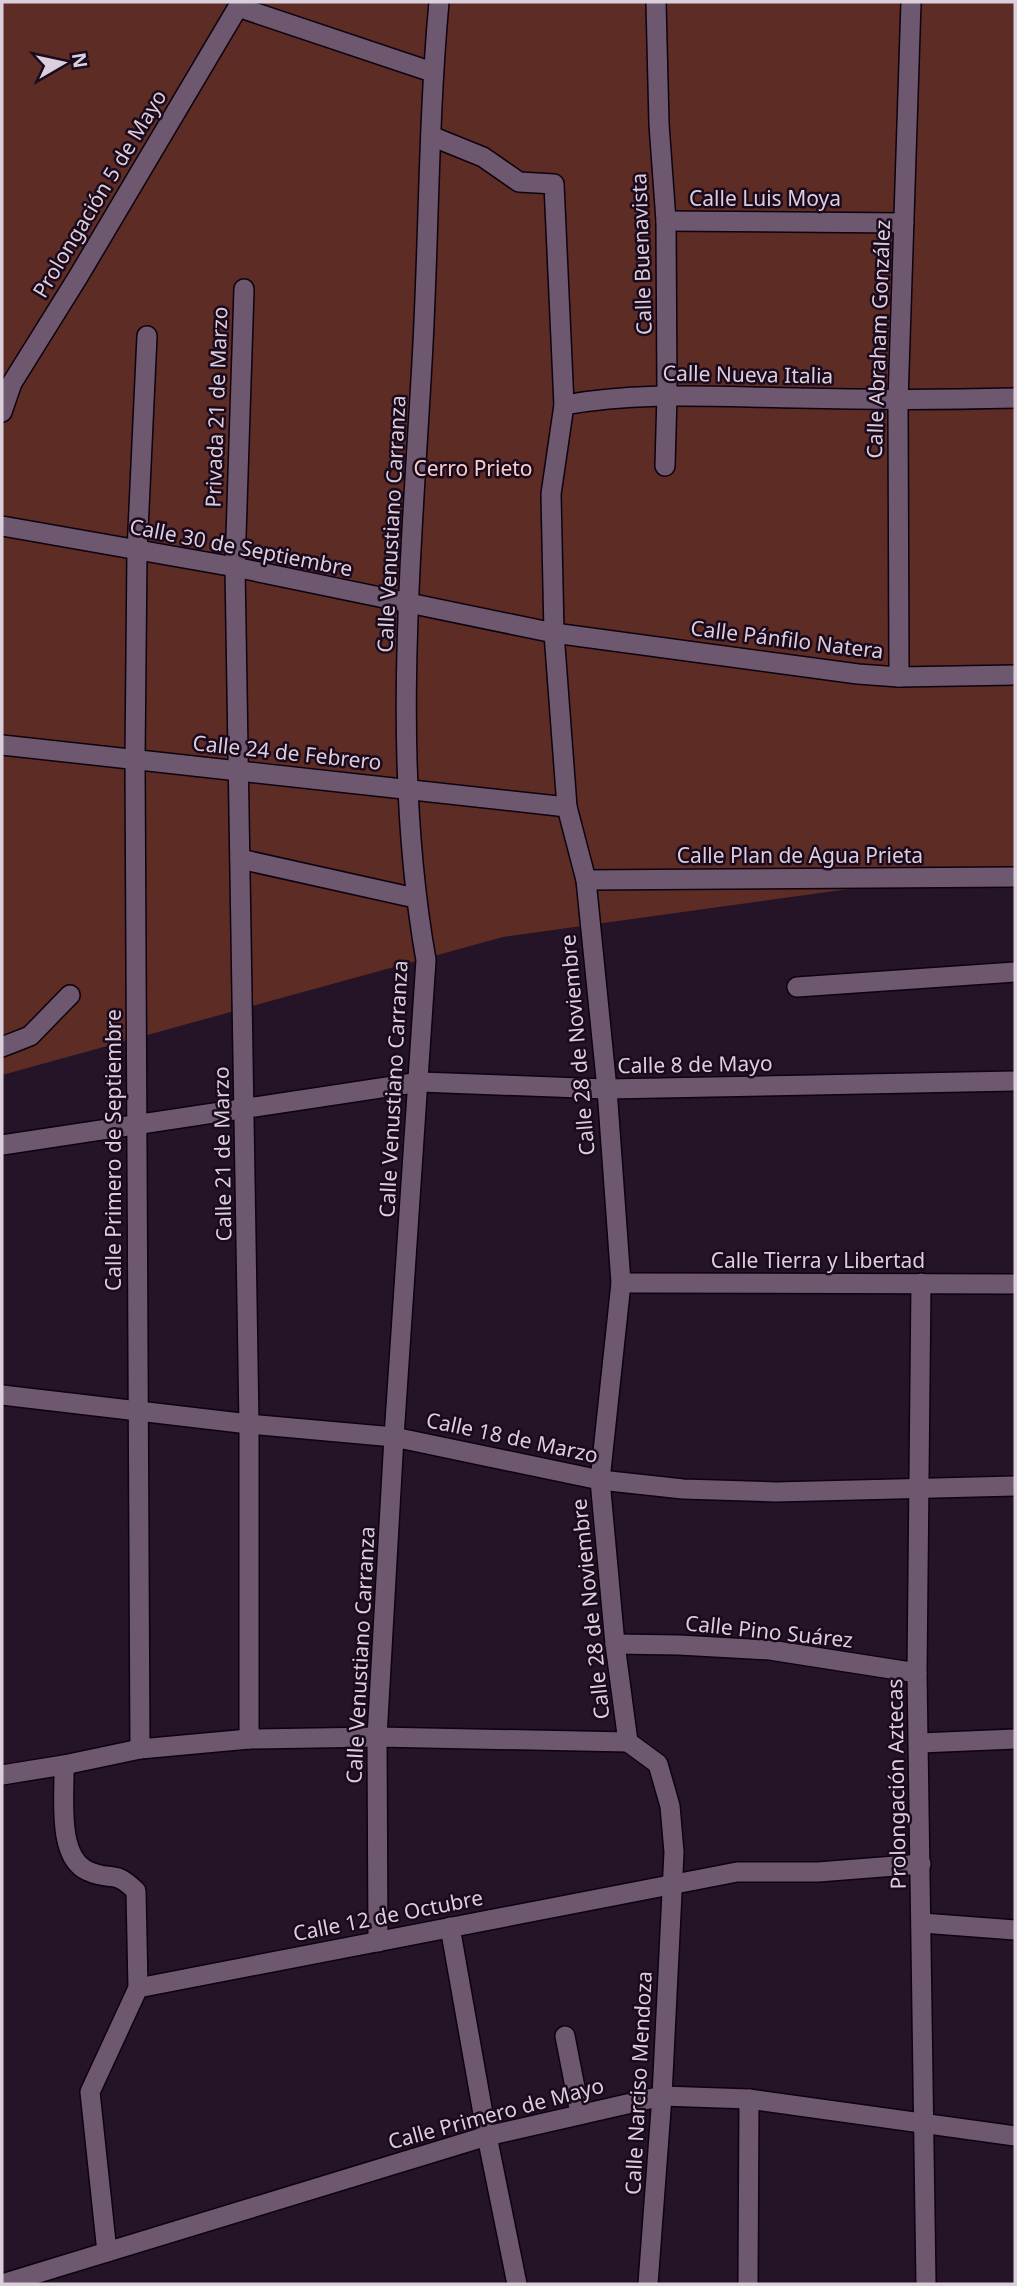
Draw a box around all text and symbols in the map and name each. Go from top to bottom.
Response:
north arrow [28,28,98,98]
text: N [66,51,94,70]
street label: Prolongación 5 de Mayo [26,84,172,303]
street label: Calle Buenavista [624,173,658,335]
street label: Calle Luis Moya [689,184,841,212]
street label: Calle Abraham González [860,219,896,459]
street label: Privada 21 de Marzo [198,306,234,508]
street label: Calle Nueva Italia [663,359,834,389]
street label: Calle Venustiano Carranza [370,395,412,653]
park label: Cerro Prieto [413,454,533,482]
street label: Calle 30 de Septiembre [127,512,355,582]
street label: Calle Pánfilo Natera [689,613,885,665]
street label: Calle 24 de Febrero [191,728,383,776]
street label: Calle Plan de Agua Prieta [677,841,923,869]
street label: Calle 28 de Noviembre [553,933,601,1157]
street label: Calle Venustiano Carranza [372,960,414,1218]
street label: Calle Primero de Septiembre [99,1009,127,1291]
street label: Calle 8 de Mayo [617,1049,773,1079]
street label: Calle 21 de Marzo [206,1066,238,1242]
street label: Calle Tierra y Libertad [711,1246,925,1274]
street label: Calle 18 de Marzo [424,1405,601,1469]
street label: Calle 28 de Noviembre [564,1497,616,1721]
street label: Calle Venustiano Carranza [339,1526,381,1784]
street label: Calle Pino Suárez [684,1608,854,1654]
street label: Prolongación Aztecas [880,1678,912,1890]
street label: Calle 12 de Octubre [290,1883,485,1947]
street label: Calle Narciso Mendoza [618,1970,658,2195]
street label: Calle Primero de Mayo [385,2071,607,2155]

